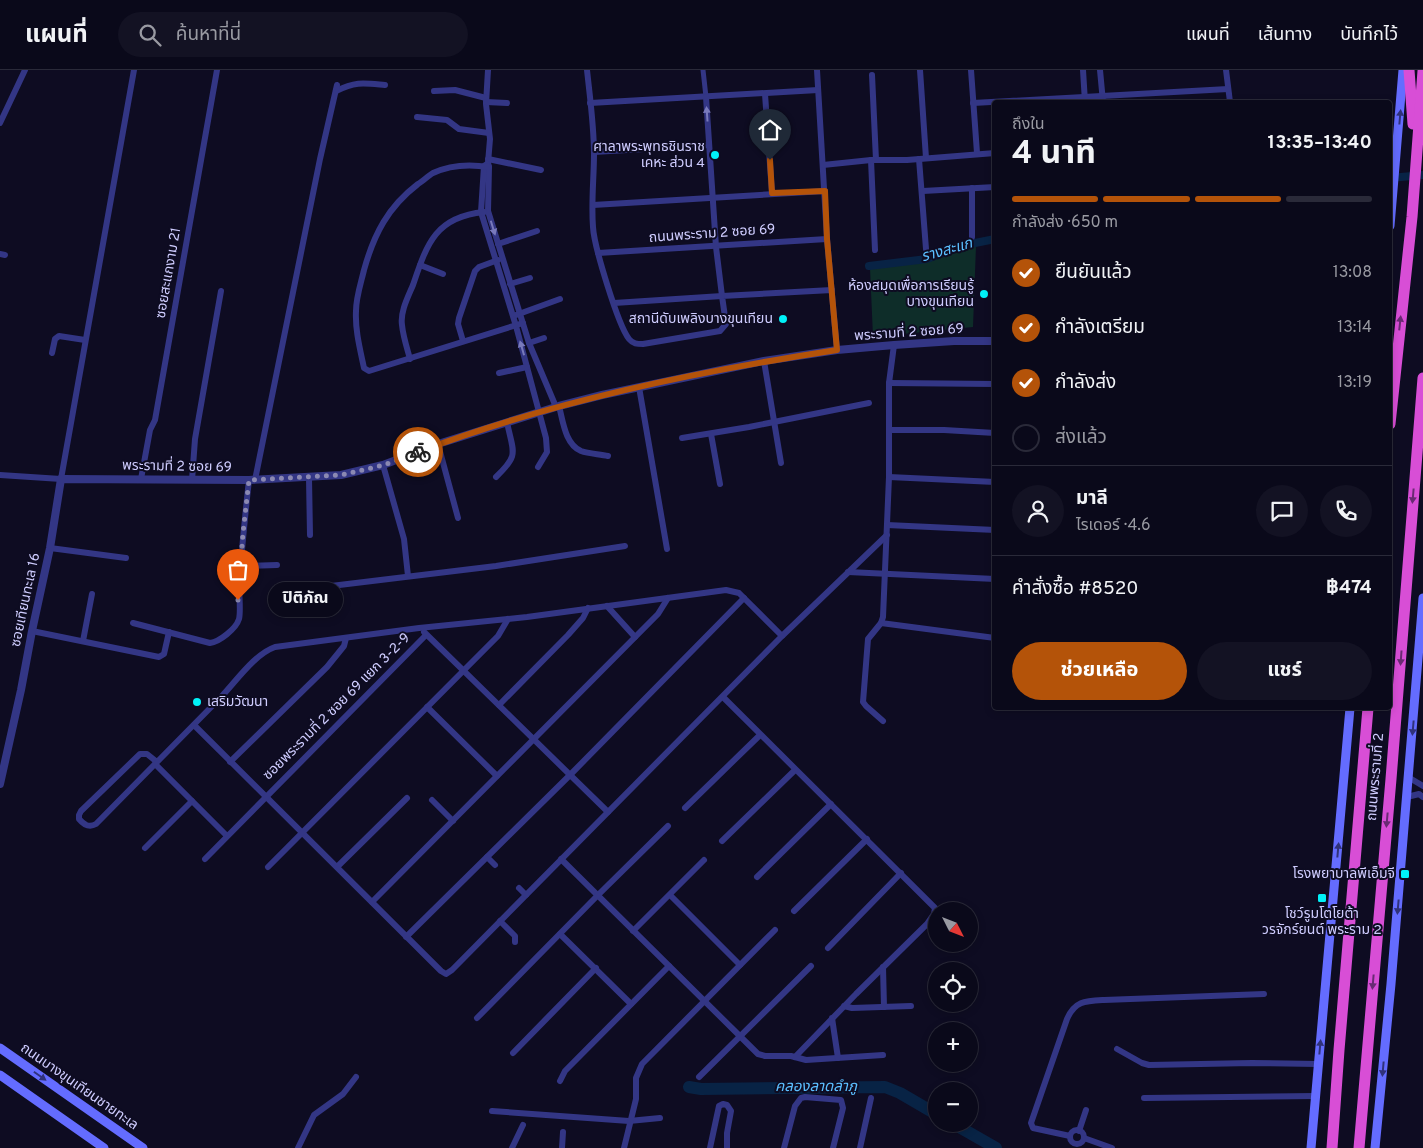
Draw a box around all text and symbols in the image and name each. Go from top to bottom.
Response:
search box [118,12,468,57]
text: แผนที่ [25,21,88,51]
icon: search [136,21,164,49]
text: ค้นหาที่นี่ [176,23,241,47]
text: แผนที่ [1186,24,1230,47]
text: เส้นทาง [1258,24,1312,47]
text: บันทึกไว้ [1340,24,1398,47]
one-way arrow [702,105,710,121]
pin [749,109,791,160]
one-way arrow [1396,109,1404,125]
text: ถึงใน [1012,115,1045,135]
icon: home [756,116,784,144]
text: 13:35–13:40 [1268,131,1372,155]
text: 4 นาที [1012,135,1096,175]
place label: ศาลาพระพุทธชินราช เคหะ ส่วน 4 [593,139,705,172]
marker: ศาลาพระพุทธชินราช เคหะ ส่วน 4 [709,149,721,161]
text: กำลังส่ง · 650 m [1012,213,1118,233]
one-way arrow [489,221,497,236]
street label: ถนนพระราม 2 ซอย 69 [648,221,776,247]
street label: ซอยสะแกงาม 21 [153,226,185,320]
water label: รางสะแก [919,234,976,267]
icon: check [1012,259,1040,287]
text: ยืนยันแล้ว [1055,261,1132,285]
text: 13:08 [1333,263,1372,283]
place label: ห้องสมุดเพื่อการเรียนรู้ บางขุนเทียน [848,275,975,311]
marker: ห้องสมุดเพื่อการเรียนรู้ บางขุนเทียน [978,288,990,300]
place label: สถานีดับเพลิงบางขุนเทียน [629,311,773,328]
marker: สถานีดับเพลิงบางขุนเทียน [777,313,789,325]
icon: check [1012,314,1040,342]
one-way arrow [1396,315,1404,331]
text: กำลังเตรียม [1055,316,1145,340]
street label: พระรามที่ 2 ซอย 69 [853,318,964,345]
text: 13:14 [1337,318,1372,338]
one-way arrow [518,341,526,356]
icon: check [1012,369,1040,397]
text: กำลังส่ง [1055,371,1116,395]
text: 13:19 [1337,373,1372,393]
text: ส่งแล้ว [1055,426,1107,450]
courier [393,427,443,477]
icon: bike [404,438,432,466]
street label: พระรามที่ 2 ซอย 69 [122,455,232,476]
button: person [1012,485,1064,537]
button: chat [1256,485,1308,537]
button: phone [1320,485,1372,537]
text: มาลี [1076,487,1108,511]
one-way arrow [1409,488,1417,504]
text: ไรเดอร์ · 4.6 [1076,516,1151,536]
pin [217,549,259,600]
street label: ซอยเทียนทะเล 16 [8,551,44,649]
icon: bag [224,556,252,584]
text: ฿474 [1326,576,1372,600]
text: คำสั่งซื้อ #8520 [1012,577,1139,601]
callout: ปิติภัณ [268,582,343,618]
text: ปิติภัณ [283,589,328,609]
street label: ซอยพระรามที่ 2 ซอย 69 แยก 3-2-9 [258,628,414,784]
button: ช่วยเหลือ [1012,642,1187,700]
button: แชร์ [1197,642,1372,700]
one-way arrow [1396,650,1404,666]
place label: เสริมวัฒนา [207,694,268,711]
marker: เสริมวัฒนา [191,696,203,708]
one-way arrow [1409,720,1417,736]
street label: ถนนพระรามที่ 2 [1361,732,1388,822]
one-way arrow [1383,812,1391,828]
one-way arrow [1334,842,1342,858]
place label: โรงพยาบาลพีเอ็มจี [1293,866,1395,883]
marker: โรงพยาบาลพีเอ็มจี [1399,868,1411,880]
marker: โชว์รูมโตโยต้า วรจักร์ยนต์ พระราม 2 [1316,892,1328,904]
one-way arrow [1394,899,1402,915]
north arrow [928,902,978,952]
map controls [928,902,978,1132]
place label: โชว์รูมโตโยต้า วรจักร์ยนต์ พระราม 2 [1262,906,1382,939]
button: locate [928,962,978,1012]
one-way arrow [1369,974,1377,990]
button: + [928,1022,978,1072]
one-way arrow [1316,1039,1324,1055]
street label: ถนนบางขุนเทียนชายทะเล [17,1040,141,1134]
one-way arrow [1379,1061,1387,1077]
one-way arrow [33,1071,47,1081]
water label: คลองลาดลำภู [775,1078,858,1097]
button: − [928,1082,978,1132]

